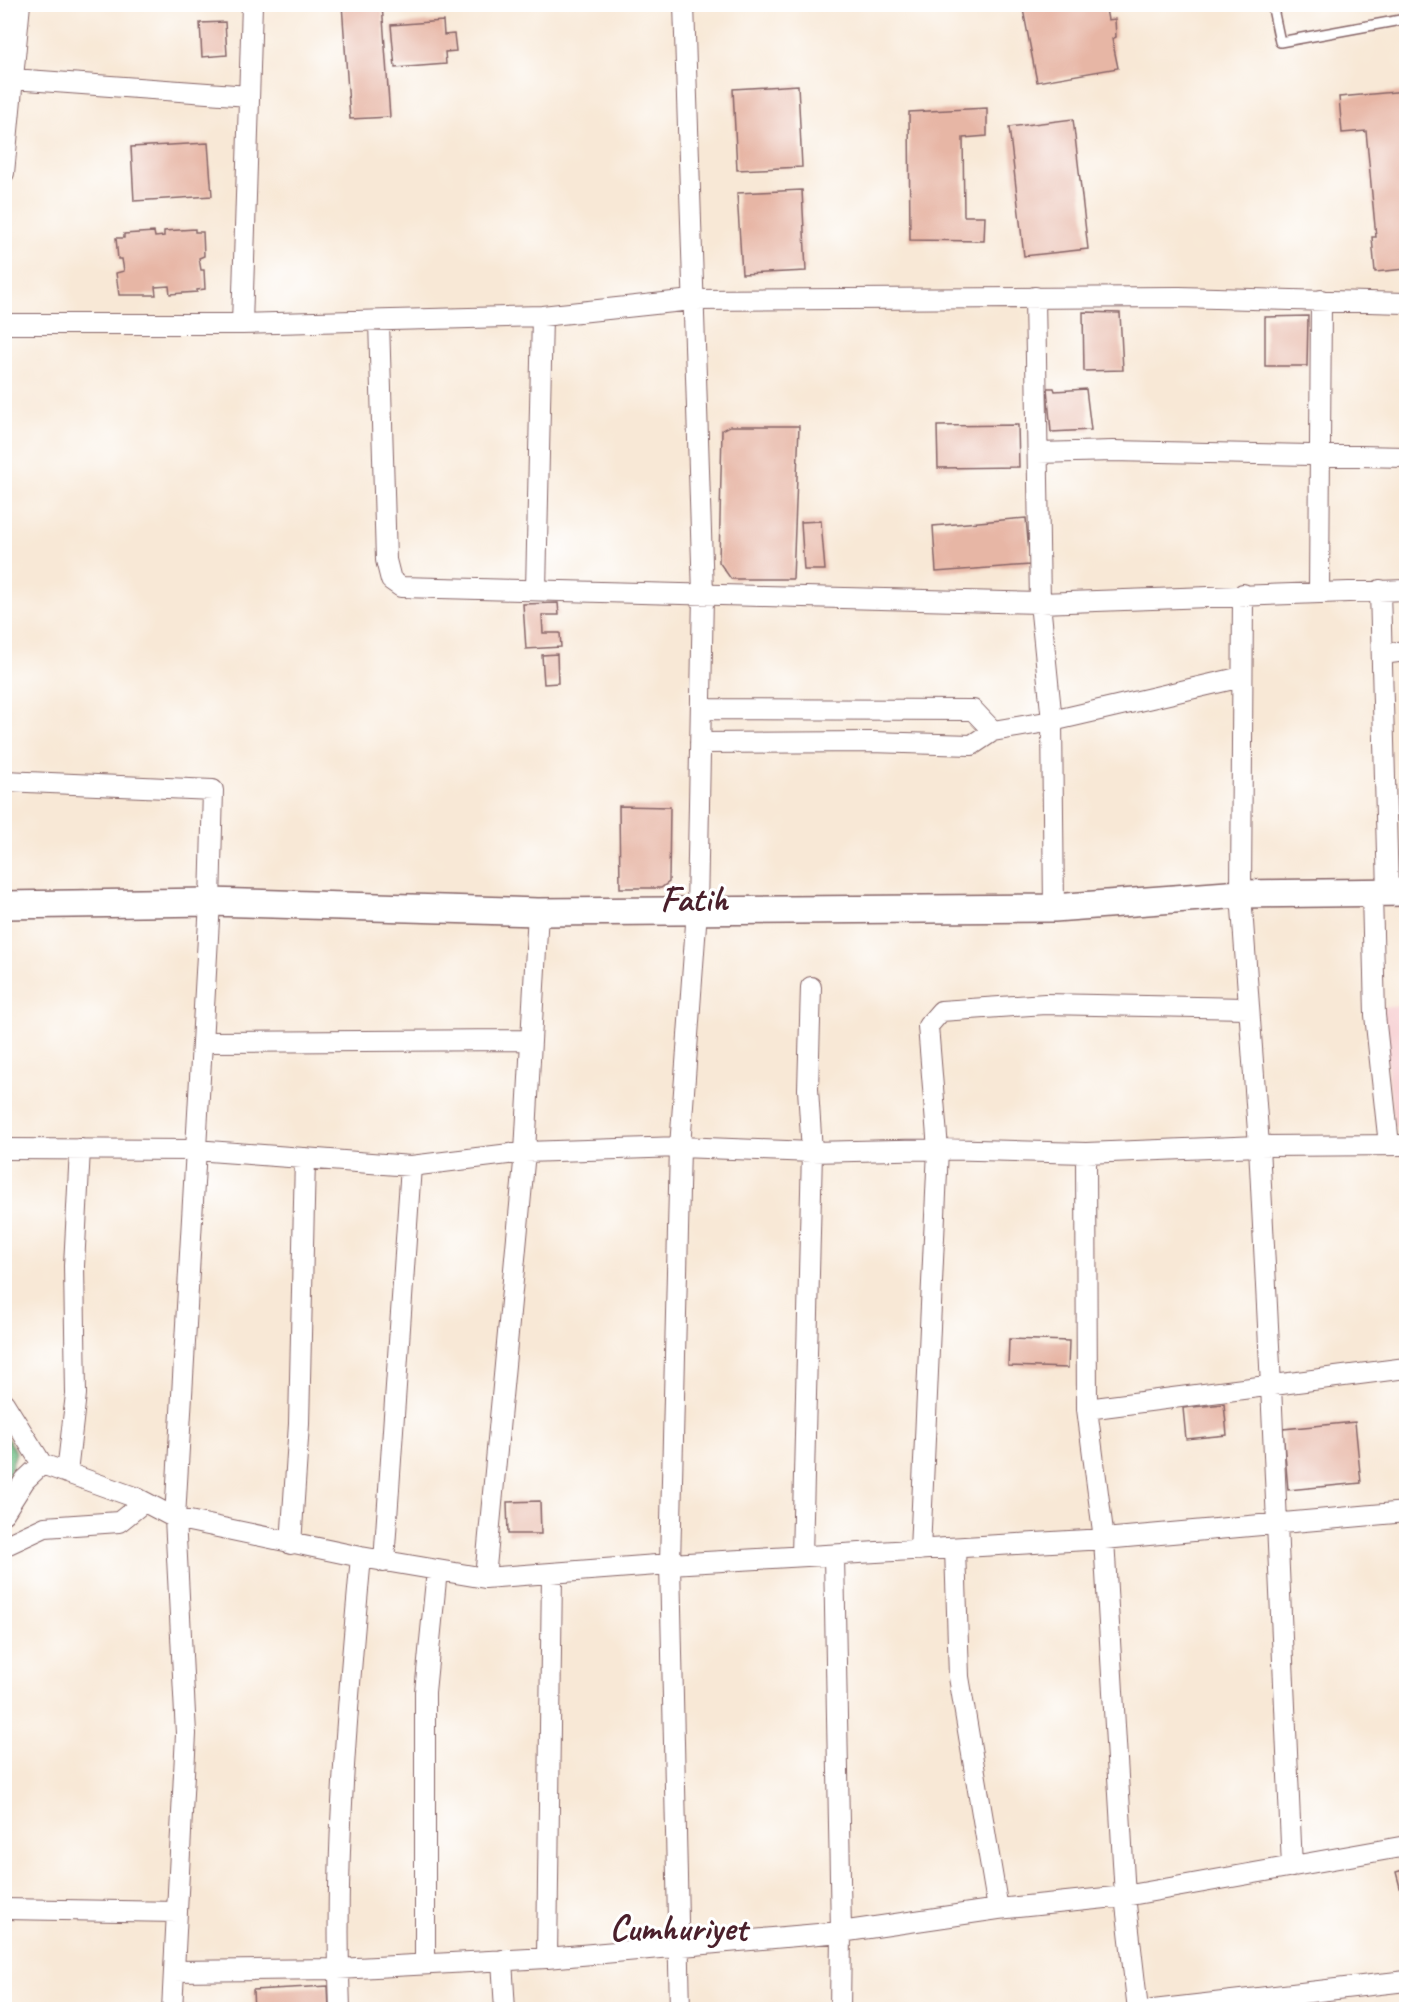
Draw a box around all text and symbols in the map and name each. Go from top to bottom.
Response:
district label: Fatih [660,876,729,922]
district label: Cumhuriyet [609,1905,751,1951]

